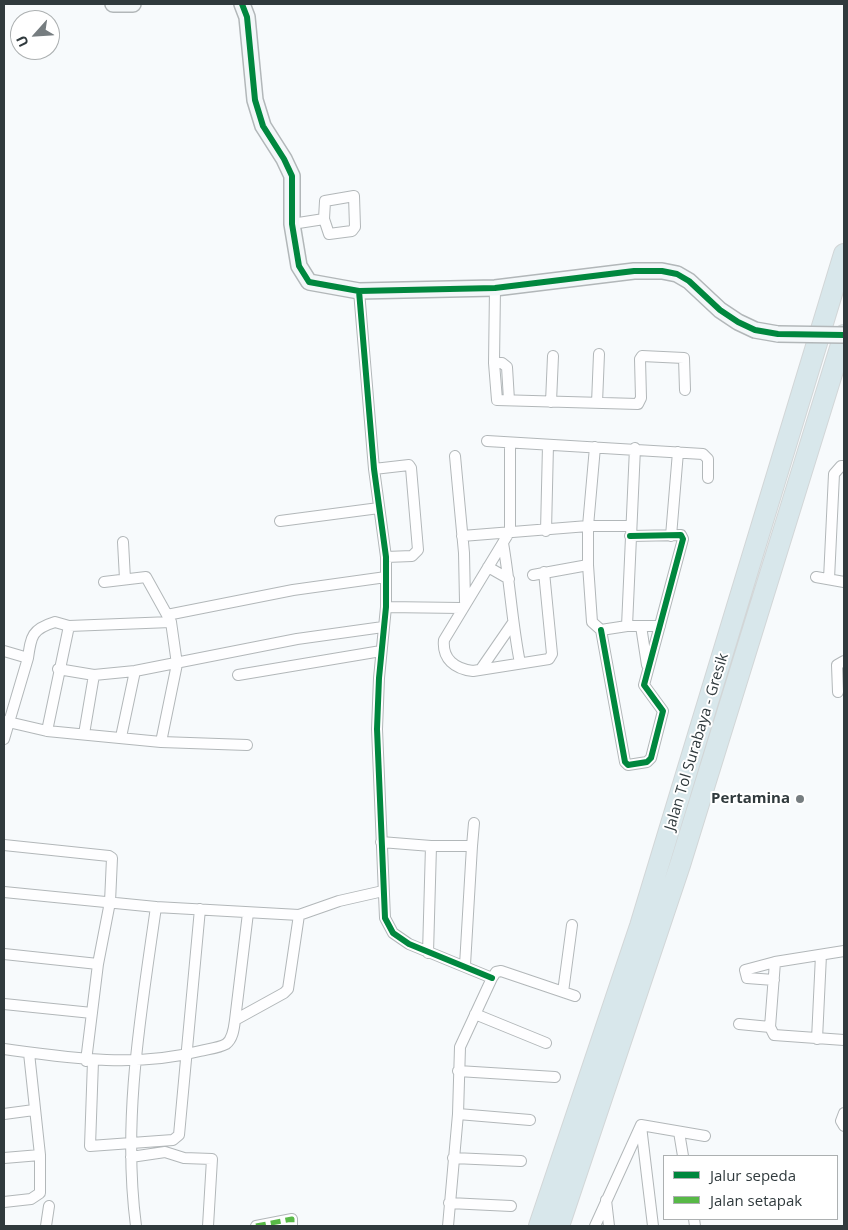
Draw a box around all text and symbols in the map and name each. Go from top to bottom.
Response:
north arrow [10,10,60,60]
text: U [11,32,33,50]
street label: Jalan Tol Surabaya - Gresik [661,651,733,833]
place label: Pertamina [711,790,790,808]
marker: Pertamina [794,793,806,805]
legend [663,1155,838,1220]
text: Jalur sepeda [710,1165,796,1185]
text: Jalan setapak [710,1190,802,1210]

